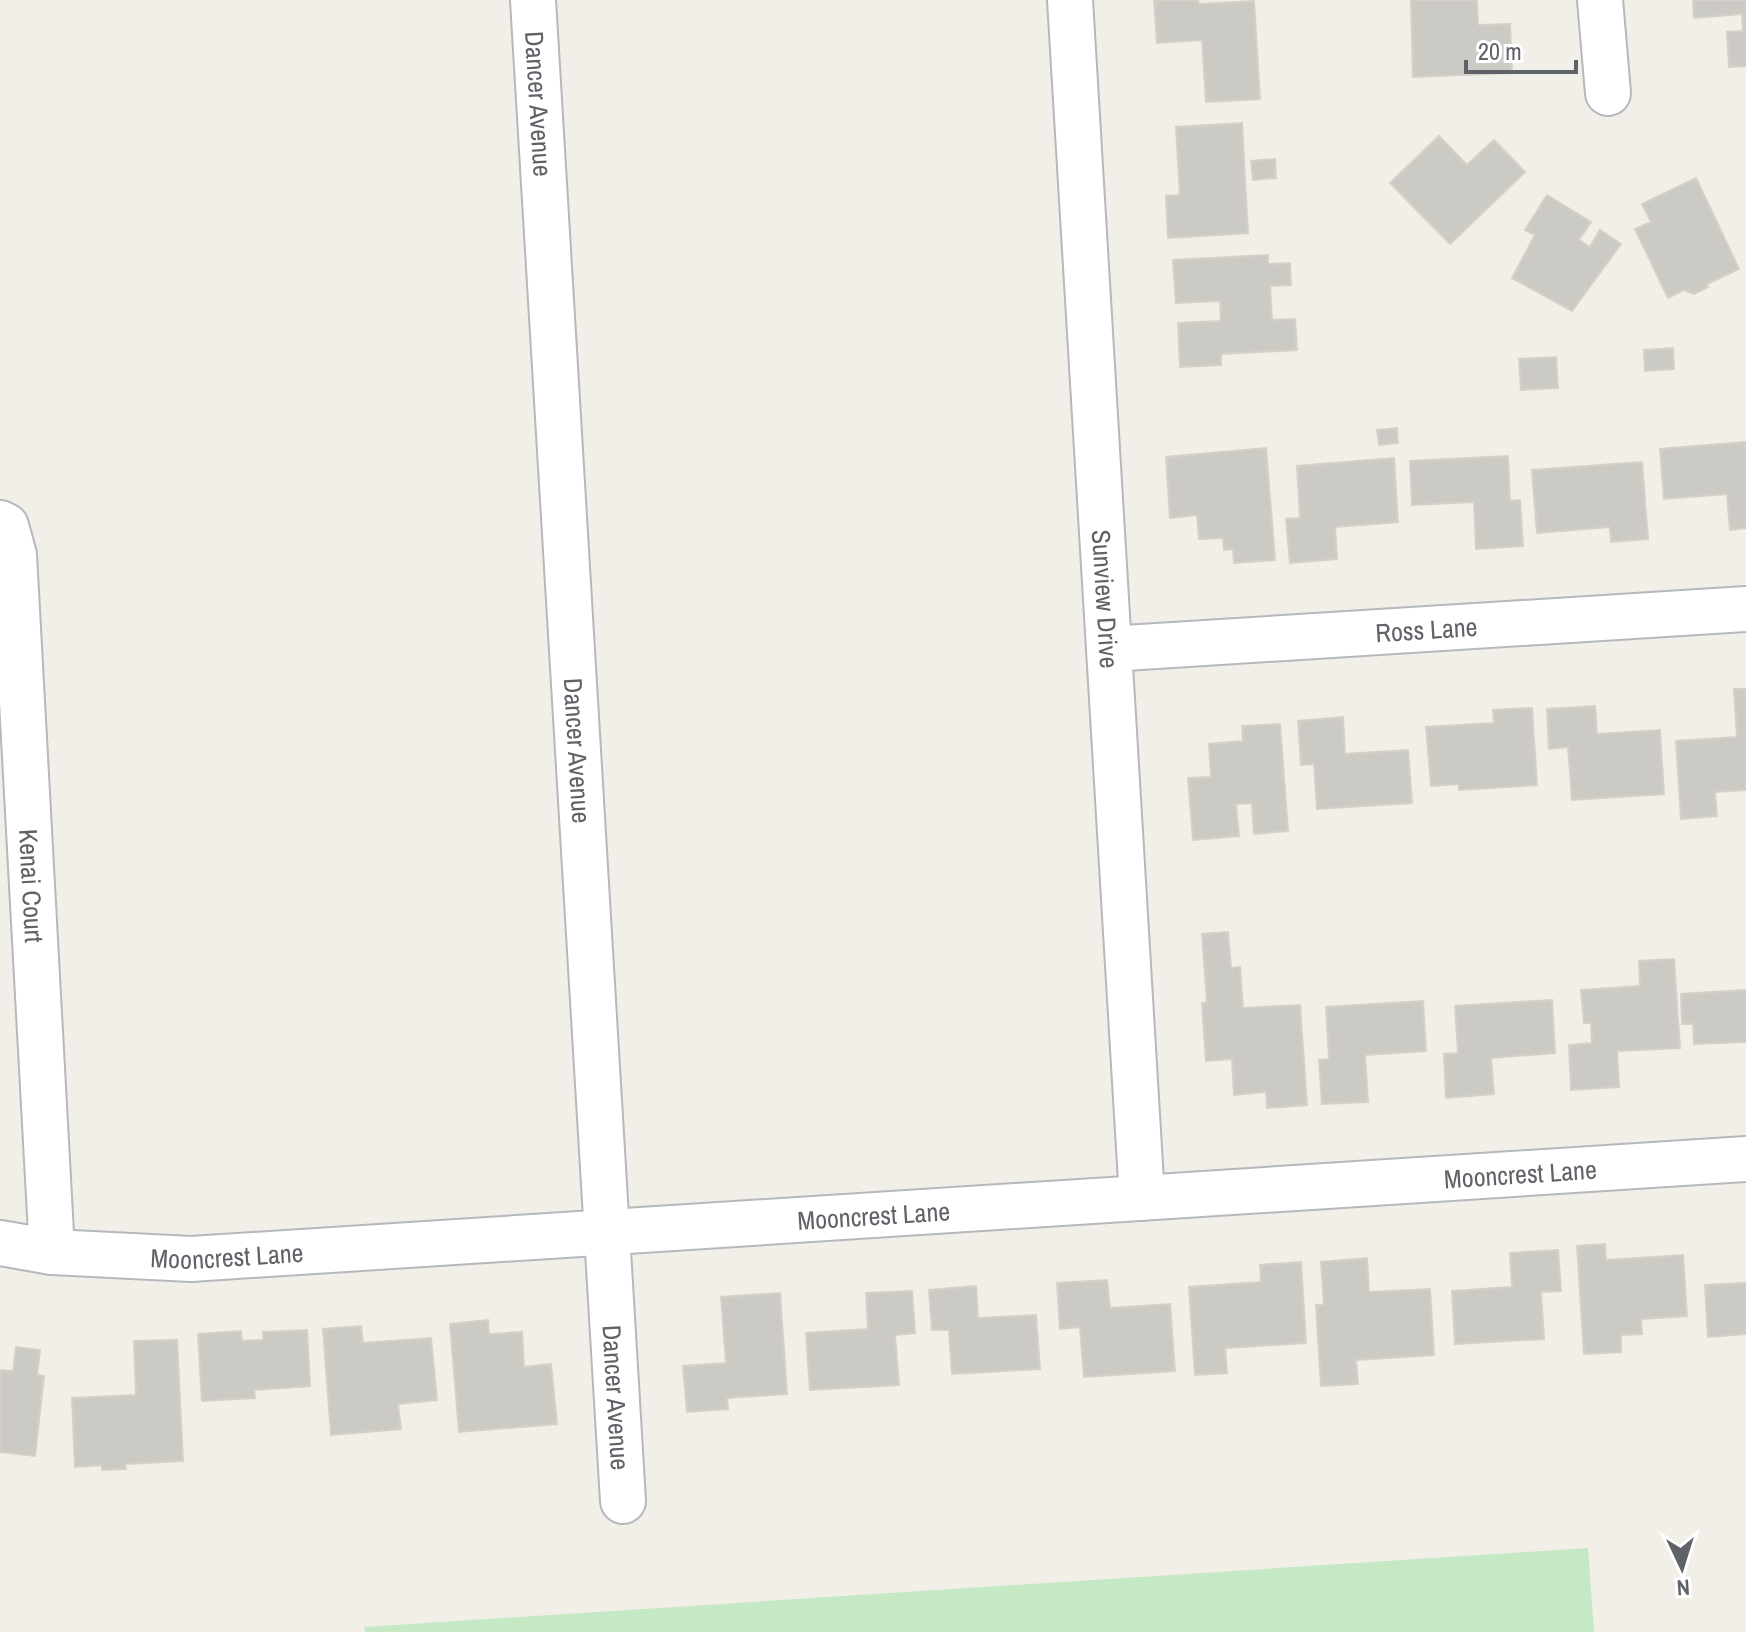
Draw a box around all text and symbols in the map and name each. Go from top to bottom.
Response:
scale bar [1466,24,1576,74]
street label: Dancer Avenue [517,30,561,177]
text: 20 m [1478,35,1522,67]
street label: Sunview Drive [1084,529,1128,669]
street label: Ross Lane [1374,608,1478,650]
street label: Dancer Avenue [556,677,600,824]
street label: Kenai Court [11,828,53,944]
street label: Mooncrest Lane [1443,1151,1598,1196]
street label: Mooncrest Lane [796,1193,951,1237]
street label: Mooncrest Lane [150,1234,304,1277]
street label: Dancer Avenue [595,1324,639,1471]
north arrow [1642,1528,1722,1608]
text: N [1676,1573,1691,1603]

